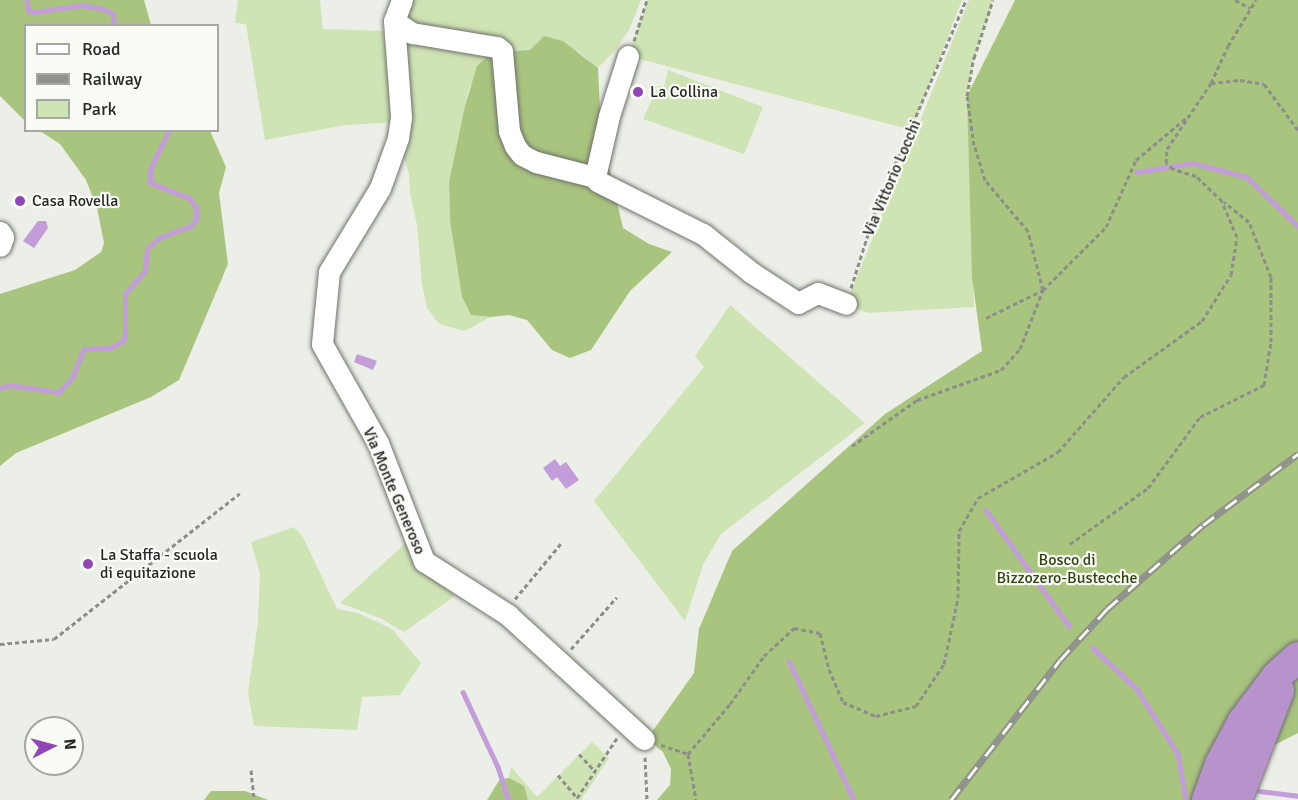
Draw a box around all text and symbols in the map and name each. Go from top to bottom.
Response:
legend [24,24,219,132]
text: Road [82,38,121,60]
text: Railway [82,68,142,90]
place label: La Collina [650,82,718,102]
marker: La Collina [631,85,645,99]
text: Park [82,98,117,120]
street label: Via Vittorio Locchi [859,117,925,239]
place label: Casa Rovella [32,191,118,211]
marker: Casa Rovella [13,194,27,208]
street label: Via Monte Generoso [359,424,429,558]
place label: La Staffa - scuola di equitazione [100,545,218,583]
park label: Bosco di Bizzozero-Bustecche [996,550,1138,588]
marker: La Staffa - scuola di equitazione [81,557,95,571]
north arrow [24,716,84,776]
text: N [59,738,80,751]

